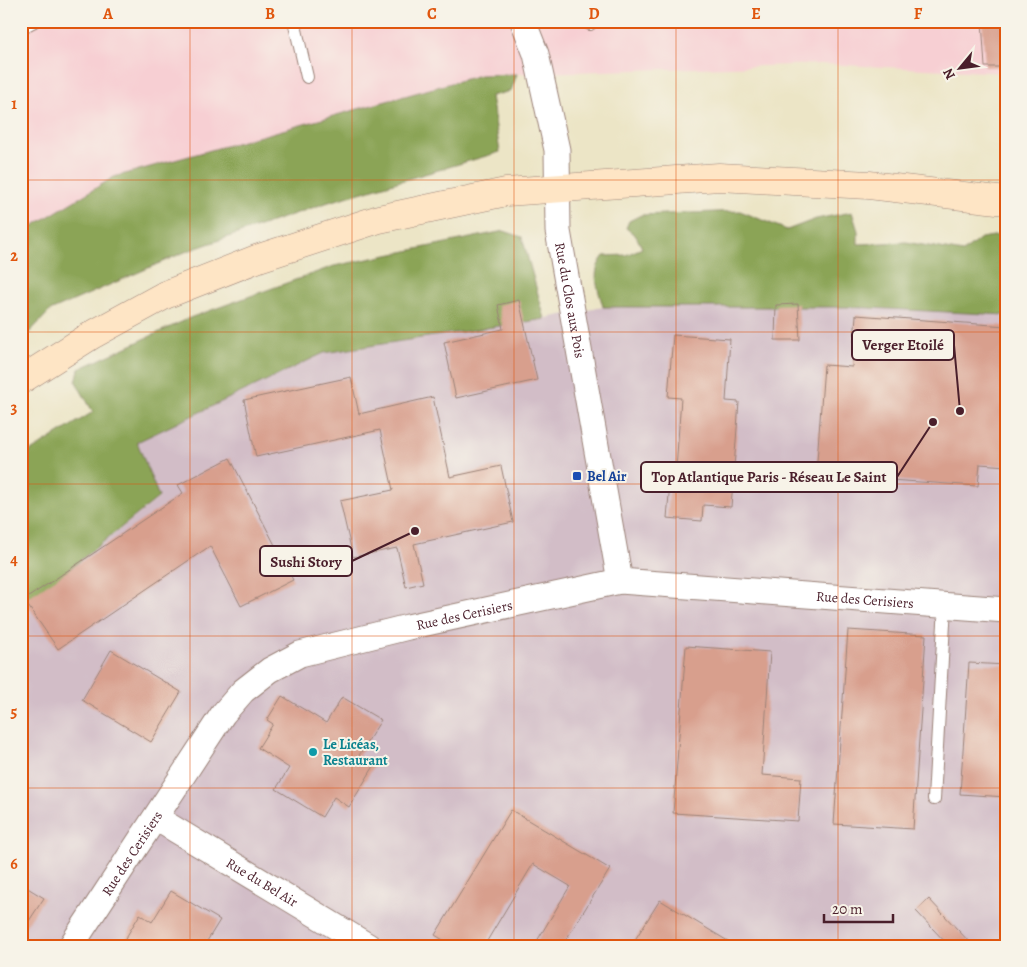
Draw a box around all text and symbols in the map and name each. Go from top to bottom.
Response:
text: A [102,3,114,25]
text: B [265,3,275,25]
text: C [427,3,437,25]
text: D [588,3,600,25]
text: E [751,3,761,25]
text: F [914,3,923,25]
north arrow [934,42,984,92]
text: N [938,65,960,83]
text: 1 [11,93,17,115]
street label: Rue du Clos aux Pois [551,241,590,360]
text: 2 [10,245,18,267]
callout: Verger Etoilé [852,330,954,360]
text: Verger Etoilé [861,335,944,355]
text: 3 [11,397,18,419]
callout: Top Atlantique Paris - Réseau Le Saint [641,462,897,492]
place label: Bel Air [587,467,627,486]
text: Top Atlantique Paris - Réseau Le Saint [652,467,886,487]
marker: Bel Air [571,470,583,482]
callout: Sushi Story [260,546,352,576]
text: 4 [10,549,18,571]
text: Sushi Story [270,552,343,572]
street label: Rue des Cerisiers [815,586,915,613]
street label: Rue des Cerisiers [414,595,514,634]
text: 5 [11,701,18,723]
place label: Le Licéas, Restaurant [323,735,388,770]
marker: Le Licéas, Restaurant [307,746,319,758]
street label: Rue des Cerisiers [97,807,167,899]
text: 6 [10,853,18,875]
street label: Rue du Bel Air [223,853,302,911]
scale bar [824,892,893,924]
text: 20 m [832,899,863,919]

